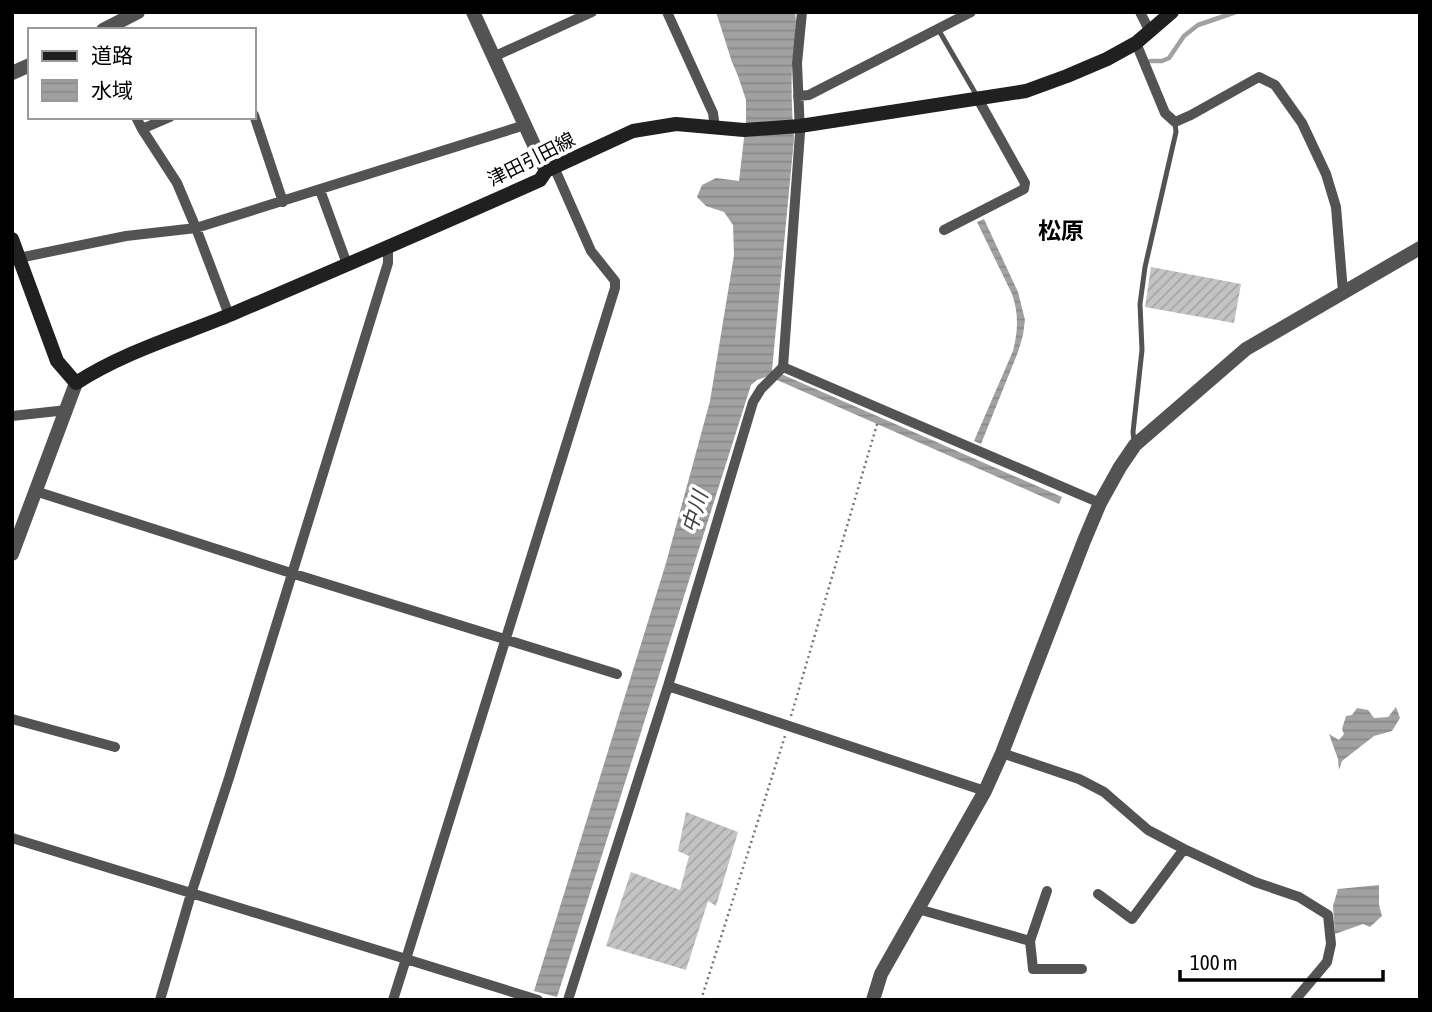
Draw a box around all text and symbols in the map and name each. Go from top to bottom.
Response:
legend [28,28,256,119]
text: 道路 [91,43,133,67]
text: 水域 [91,78,133,102]
street label: 津田引田線 [484,128,578,190]
district label: 松原 [1038,218,1084,244]
water label: 中川 [676,486,712,535]
scale bar [1180,939,1383,983]
text: 100 m [1190,950,1238,974]

